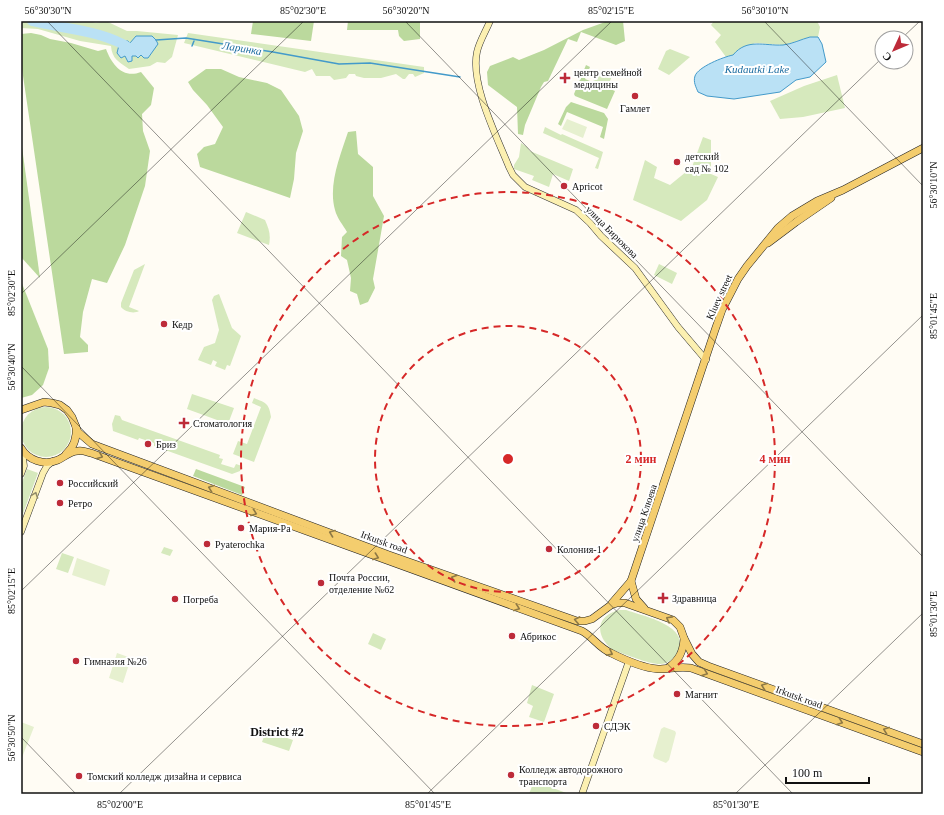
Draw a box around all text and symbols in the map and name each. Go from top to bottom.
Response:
text: 56°30'30"N [24,5,72,16]
text: 85°02'30"E [280,5,326,16]
text: 56°30'20"N [382,5,430,16]
text: 85°02'15"E [588,5,634,16]
text: 56°30'10"N [741,5,789,16]
north arrow [874,30,914,70]
water label: Ларинка [220,39,263,57]
text: С [880,50,894,64]
water label: Kudautki Lake [724,63,789,75]
place label: центр семейной медицины [574,67,643,90]
marker: центр семейной медицины [559,72,571,84]
marker: Гамлет [630,91,640,101]
place label: Гамлет [620,103,651,114]
place label: детский сад № 102 [685,151,729,174]
marker: детский сад № 102 [672,157,682,167]
text: 56°30'10"N [928,161,939,209]
marker: Apricot [559,181,569,191]
place label: Apricot [572,181,603,192]
street label: улица Бирюкова [584,204,641,261]
text: 85°02'30"E [6,270,17,316]
street label: Kluev street [704,272,734,321]
text: 85°01'45"E [928,293,939,339]
marker: Кедр [159,319,169,329]
place label: Кедр [172,319,193,330]
text: 56°30'40"N [6,343,17,391]
marker: Стоматология [178,417,190,429]
place label: Стоматология [193,418,253,429]
marker: Бриз [143,439,153,449]
place label: Бриз [156,439,176,450]
one-way arrow [96,452,103,460]
centre of rings [501,452,515,466]
text: 2 мин [625,452,657,466]
text: 4 мин [759,452,791,466]
marker: Российский [55,478,65,488]
place label: Российский [68,478,119,489]
street label: улица Клюева [629,482,659,543]
one-way arrow [207,484,214,492]
one-way arrow [30,492,38,499]
marker: Ретро [55,498,65,508]
place label: Ретро [68,498,92,509]
one-way arrow [250,508,257,516]
marker: Мария-Ра [236,523,246,533]
place label: Мария-Ра [249,523,291,534]
street label: Irkutsk road [359,529,409,555]
one-way arrow [329,530,336,538]
marker: Pyaterochka [202,539,212,549]
place label: Pyaterochka [215,539,265,550]
marker: Колония-1 [544,544,554,554]
place label: Колония-1 [557,544,602,555]
one-way arrow [372,553,379,561]
text: 85°02'15"E [6,568,17,614]
place label: Почта России, отделение №62 [329,572,394,595]
one-way arrow [451,574,458,582]
marker: Почта России, отделение №62 [316,578,326,588]
text: 85°01'30"E [928,591,939,637]
marker: Здравница [657,592,669,604]
place label: Здравница [672,593,717,604]
marker: Погреба [170,594,180,604]
place label: Погреба [183,594,219,605]
one-way arrow [513,603,520,612]
one-way arrow [574,616,580,625]
one-way arrow [666,616,673,624]
marker: Абрикос [507,631,517,641]
place label: Абрикос [520,631,557,642]
one-way arrow [606,648,614,655]
marker: Гимназия №26 [71,656,81,666]
place label: Гимназия №26 [84,656,147,667]
one-way arrow [701,668,708,677]
one-way arrow [761,683,768,691]
street label: Irkutsk road [774,684,824,710]
marker: Магнит [672,689,682,699]
place label: Магнит [685,689,718,700]
text: 56°30'50"N [6,714,17,762]
one-way arrow [837,718,844,726]
marker: СДЭК [591,721,601,731]
place label: СДЭК [604,721,631,732]
district label: District #2 [250,725,304,739]
one-way arrow [883,727,890,735]
scale bar [786,759,869,785]
place label: Колледж автодорожного транспорта [519,764,623,787]
text: 100 m [792,766,823,780]
marker: Колледж автодорожного транспорта [506,770,516,780]
marker: Томский колледж дизайна и сервиса [74,771,84,781]
place label: Томский колледж дизайна и сервиса [87,771,242,782]
text: 85°02'00"E [97,799,143,810]
text: 85°01'45"E [405,799,451,810]
text: 85°01'30"E [713,799,759,810]

